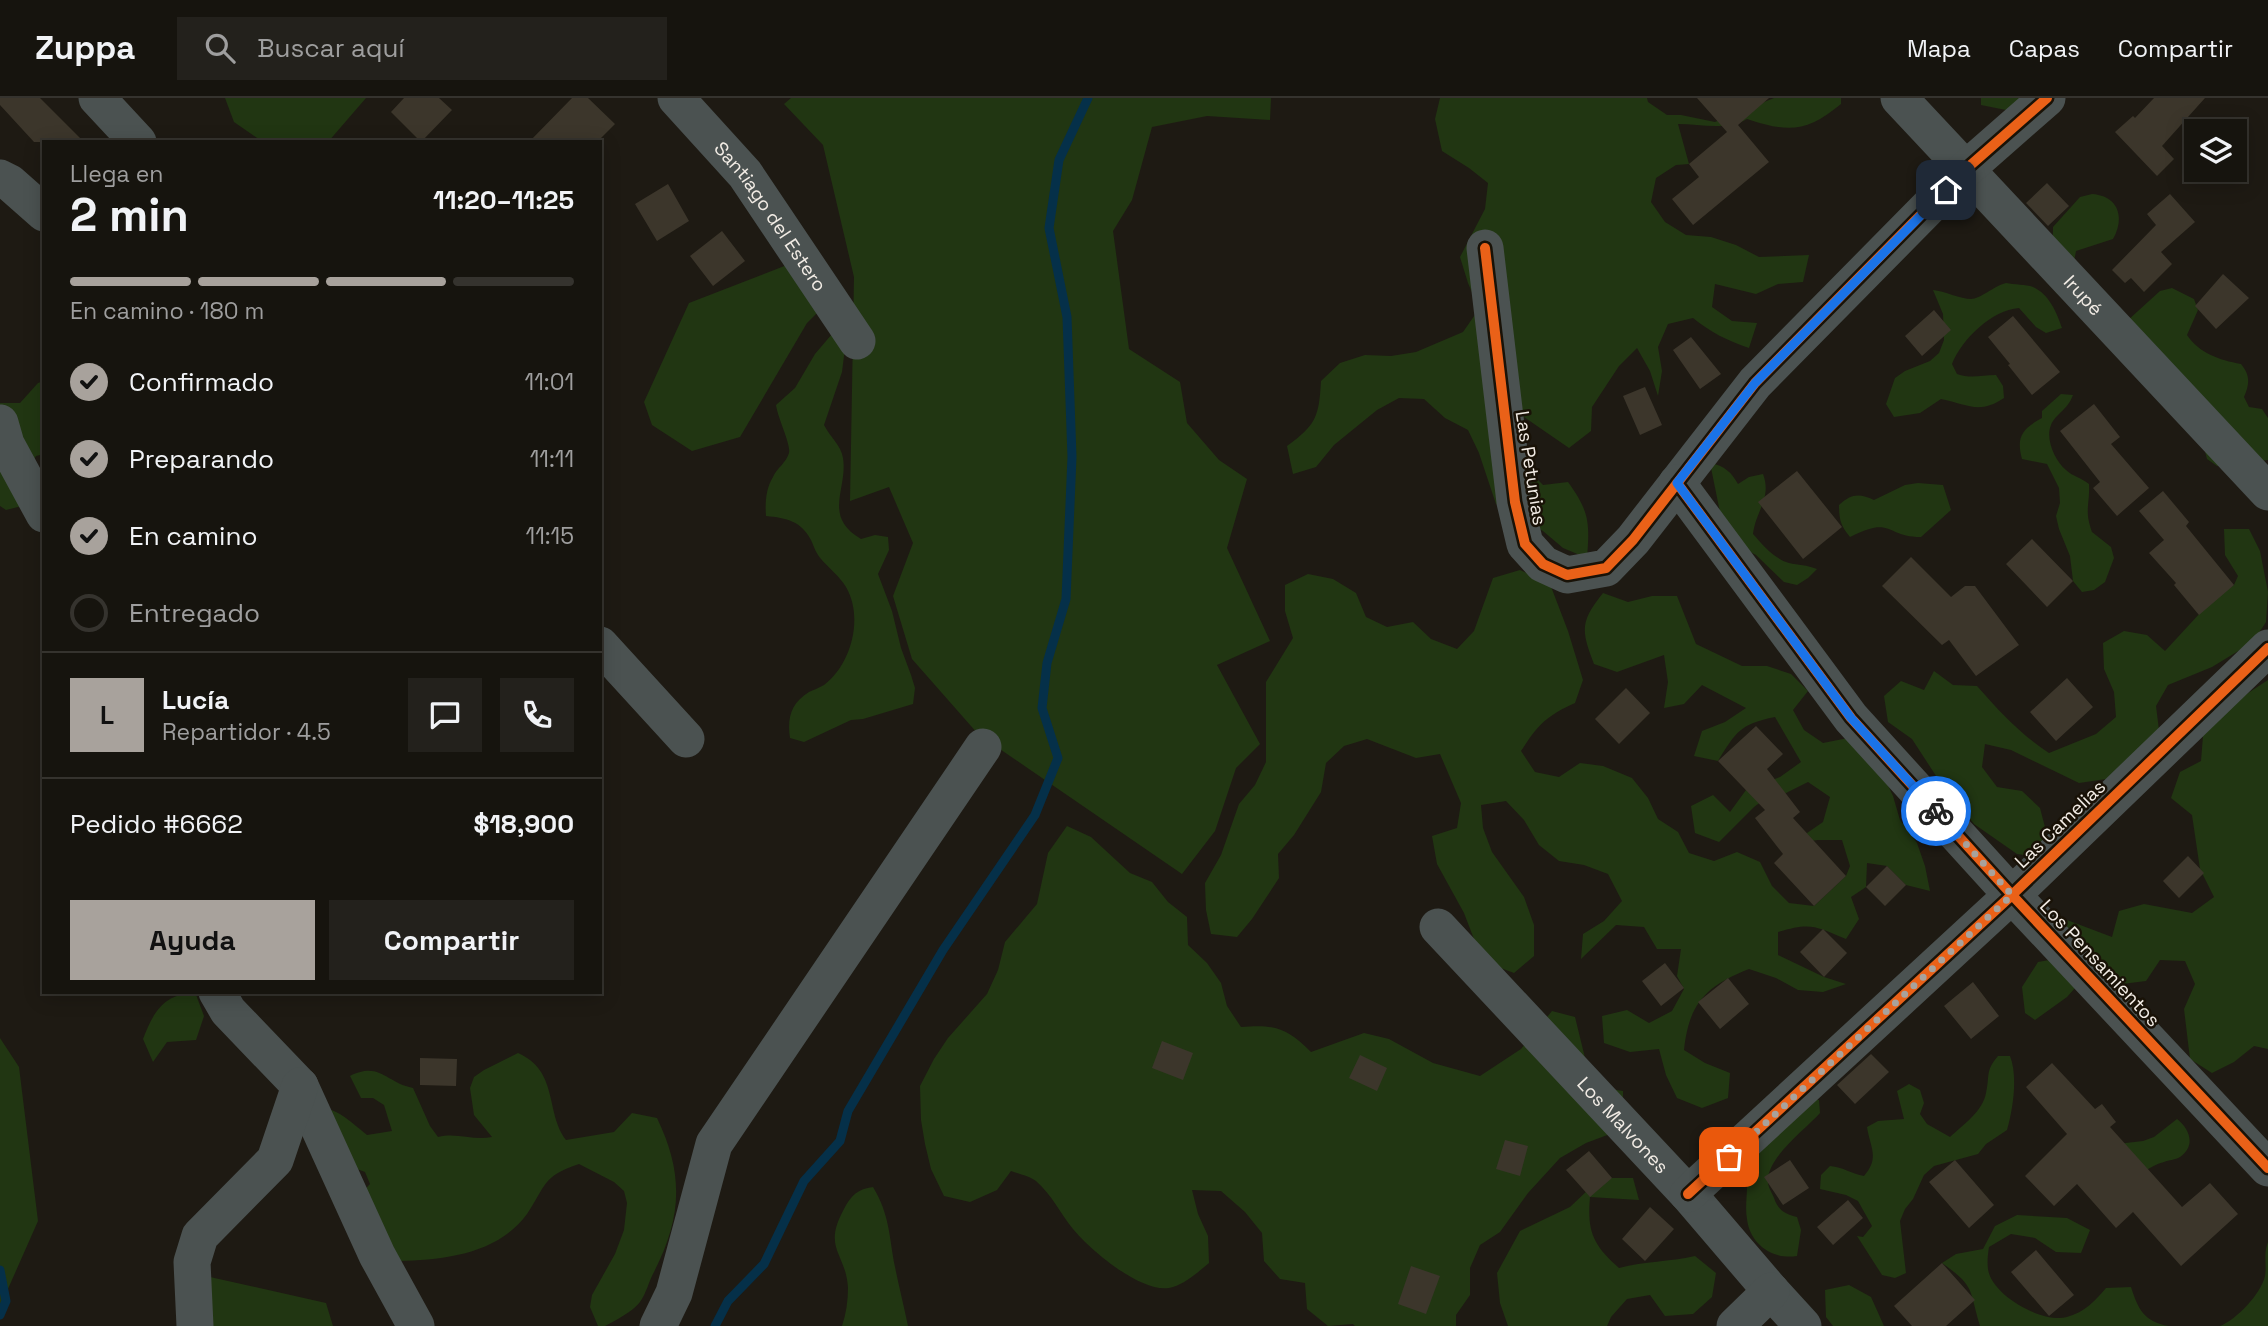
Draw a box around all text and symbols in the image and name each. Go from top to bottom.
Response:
search box [177,17,667,80]
text: Zuppa [35,27,135,69]
icon: search [201,29,239,67]
text: Buscar aquí [257,31,405,65]
text: Mapa [1907,33,1971,64]
text: Capas [2009,33,2080,64]
text: Compartir [2118,33,2233,64]
map controls [2184,119,2247,182]
button: layers [2184,119,2247,182]
street label: Santiago del Estero [709,136,833,296]
text: Llega en [70,159,163,189]
pin [1916,160,1976,220]
icon: home [1927,171,1965,209]
text: 11:20–11:25 [433,183,574,217]
text: 2 min [70,186,189,244]
street label: Irupé [2058,269,2109,321]
text: En camino · 180 m [70,296,264,326]
icon: check [70,363,108,401]
text: Confirmado [129,365,274,399]
text: 11:01 [525,367,574,397]
street label: Las Petunias [1510,409,1552,527]
icon: check [70,440,108,478]
text: Preparando [129,442,274,476]
text: 11:11 [530,444,574,474]
icon: check [70,517,108,555]
text: En camino [129,519,258,553]
text: 11:15 [526,521,574,551]
text: Entregado [129,596,260,630]
button: chat [408,678,482,752]
button: phone [500,678,574,752]
text: Lucía [162,683,229,717]
text: L [100,698,114,732]
text: Repartidor · 4.5 [162,717,331,747]
street label: Las Camelias [2009,774,2111,874]
courier [1901,776,1971,846]
icon: bike [1917,792,1955,830]
text: Pedido #6662 [70,807,243,841]
text: $18,900 [474,807,574,841]
street label: Los Pensamientos [2034,894,2166,1032]
button: Ayuda [70,900,315,980]
button: Compartir [329,900,574,980]
street label: Los Malvones [1572,1071,1675,1178]
pin [1699,1127,1759,1187]
icon: bag [1710,1138,1748,1176]

